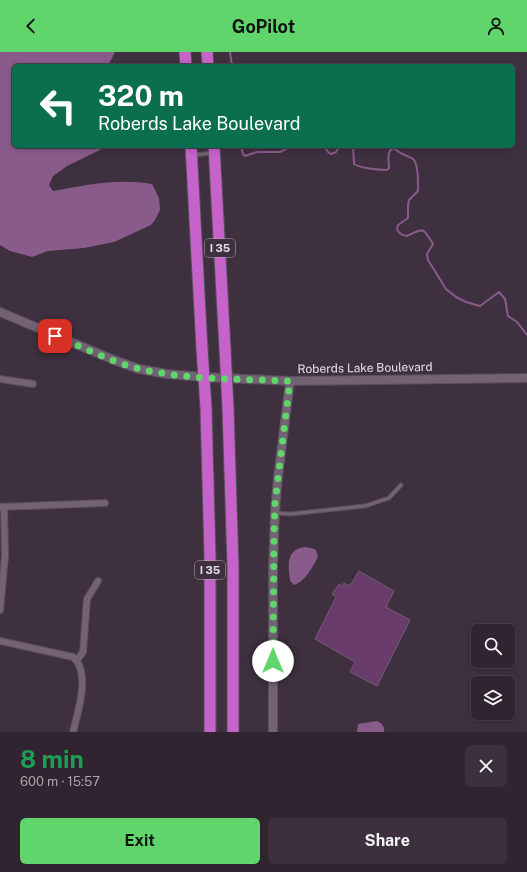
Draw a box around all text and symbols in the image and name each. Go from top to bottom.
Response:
icon: back [20,15,42,37]
icon: person [485,15,507,37]
text: GoPilot [232,16,295,37]
text: 320 m [98,79,184,112]
icon: left [32,80,84,132]
text: Roberds Lake Boulevard [98,113,301,134]
road number: I 35 [205,239,235,257]
pin [38,319,72,353]
icon: arrive [44,325,66,347]
street label: Roberds Lake Boulevard [297,360,433,376]
road number: I 35 [195,561,225,579]
map controls [471,624,515,720]
button: search [471,624,515,668]
position arrow [252,640,294,682]
button: layers [471,676,515,720]
text: 8 min [20,745,84,773]
button: close [465,745,507,787]
text: 600 m · 15:57 [20,774,100,789]
button: Exit [20,818,260,864]
button: Share [268,818,507,864]

